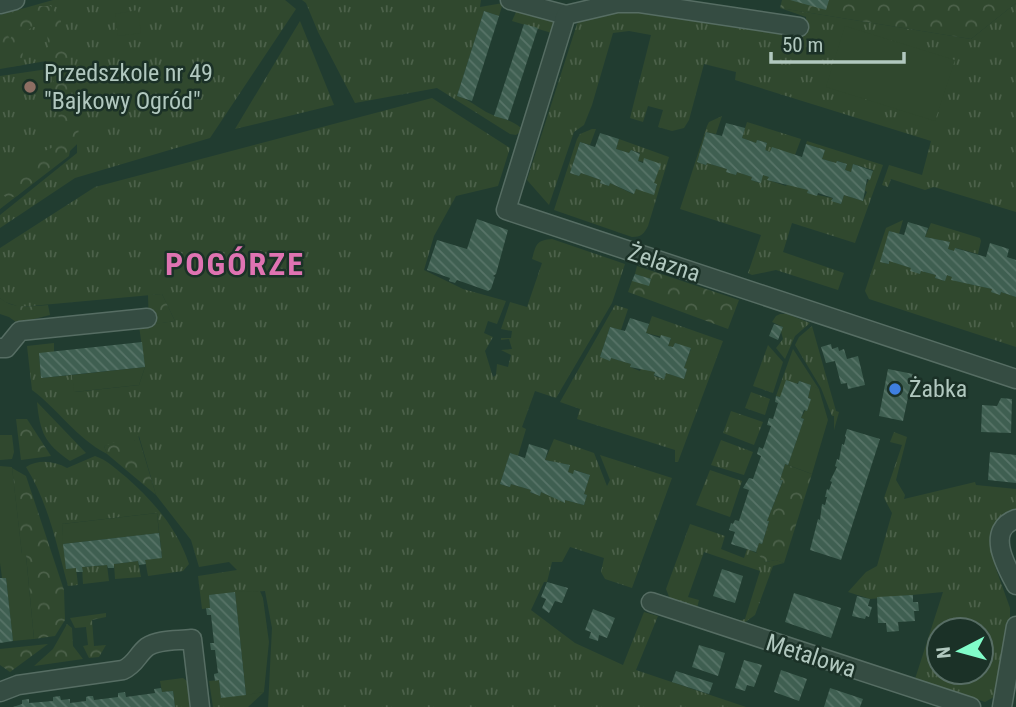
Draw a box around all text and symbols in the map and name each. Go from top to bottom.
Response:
scale bar [771,21,904,65]
text: 50 m [782,33,823,57]
place label: Przedszkole nr 49 "Bajkowy Ogród" [44,59,213,115]
marker: Przedszkole nr 49 "Bajkowy Ogród" [22,79,38,95]
street label: Żelazna [624,238,704,288]
district label: POGÓRZE [165,245,305,283]
place label: Żabka [909,375,967,403]
marker: Żabka [887,381,903,397]
north arrow [925,616,995,686]
street label: Metalowa [763,628,859,684]
text: N [932,646,956,660]

